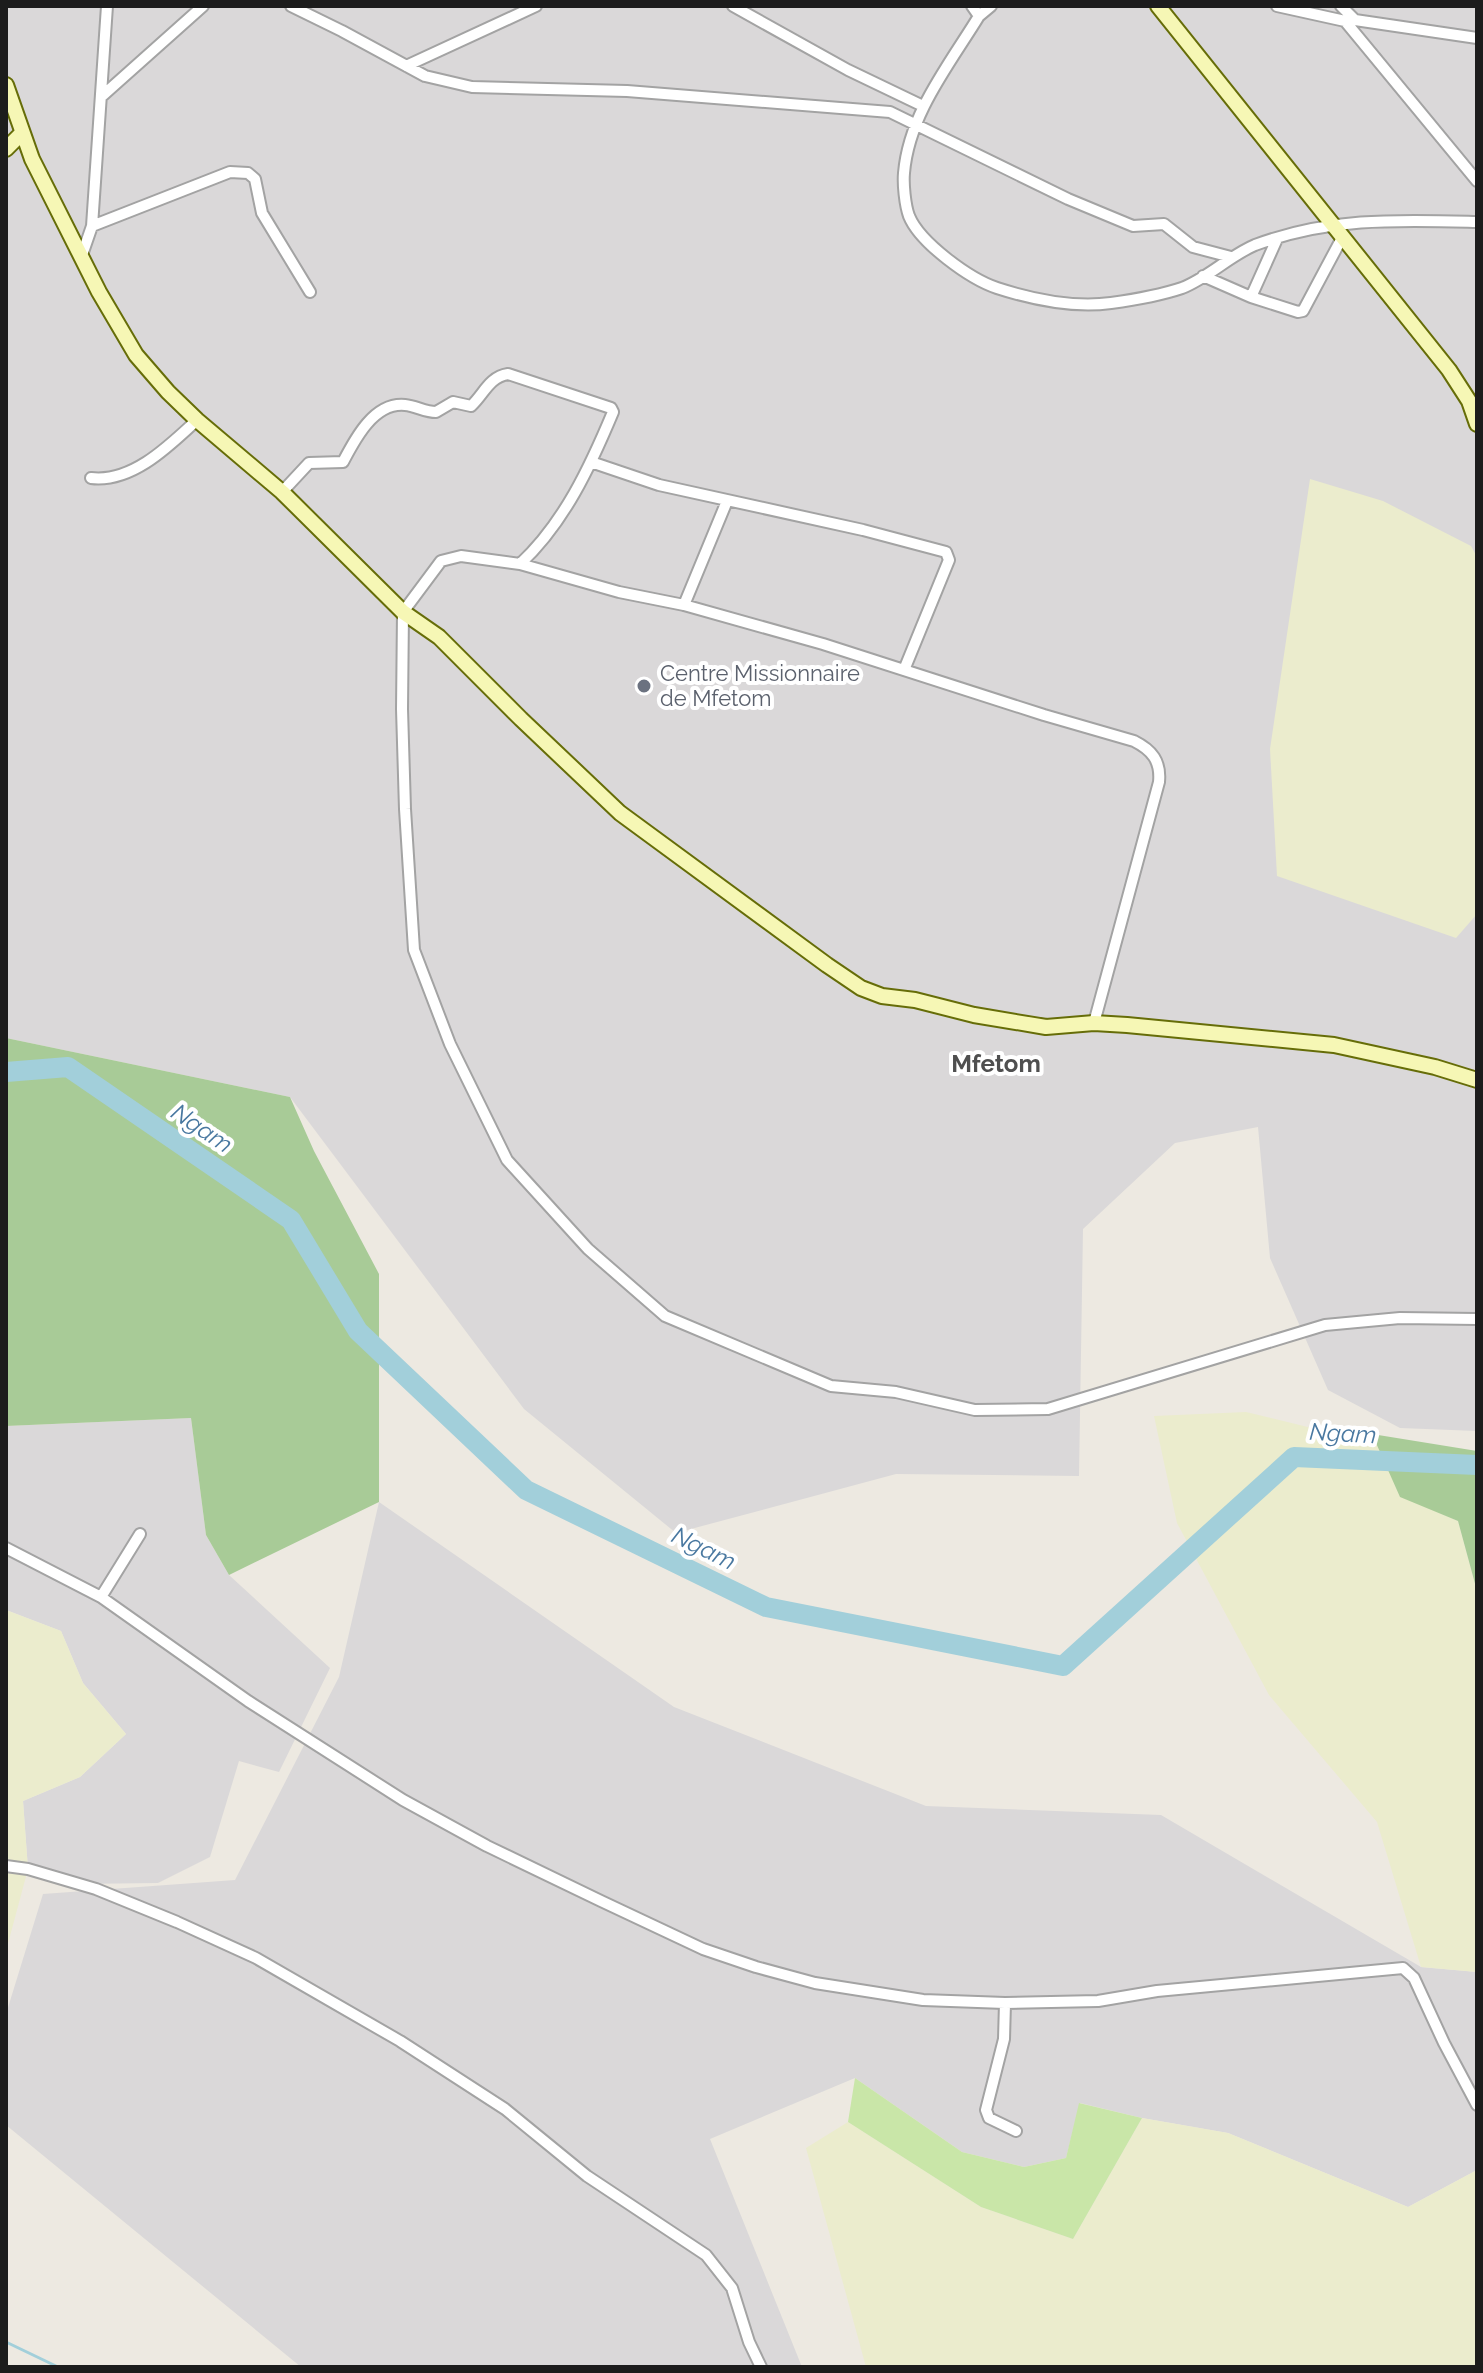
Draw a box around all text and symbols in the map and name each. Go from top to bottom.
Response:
place label: Centre Missionnaire de Mfetom [660,660,860,711]
marker: Centre Missionnaire de Mfetom [635,677,653,695]
district label: Mfetom [951,1049,1041,1078]
water label: Ngam [166,1097,238,1159]
water label: Ngam [1309,1417,1377,1449]
water label: Ngam [667,1520,741,1576]

